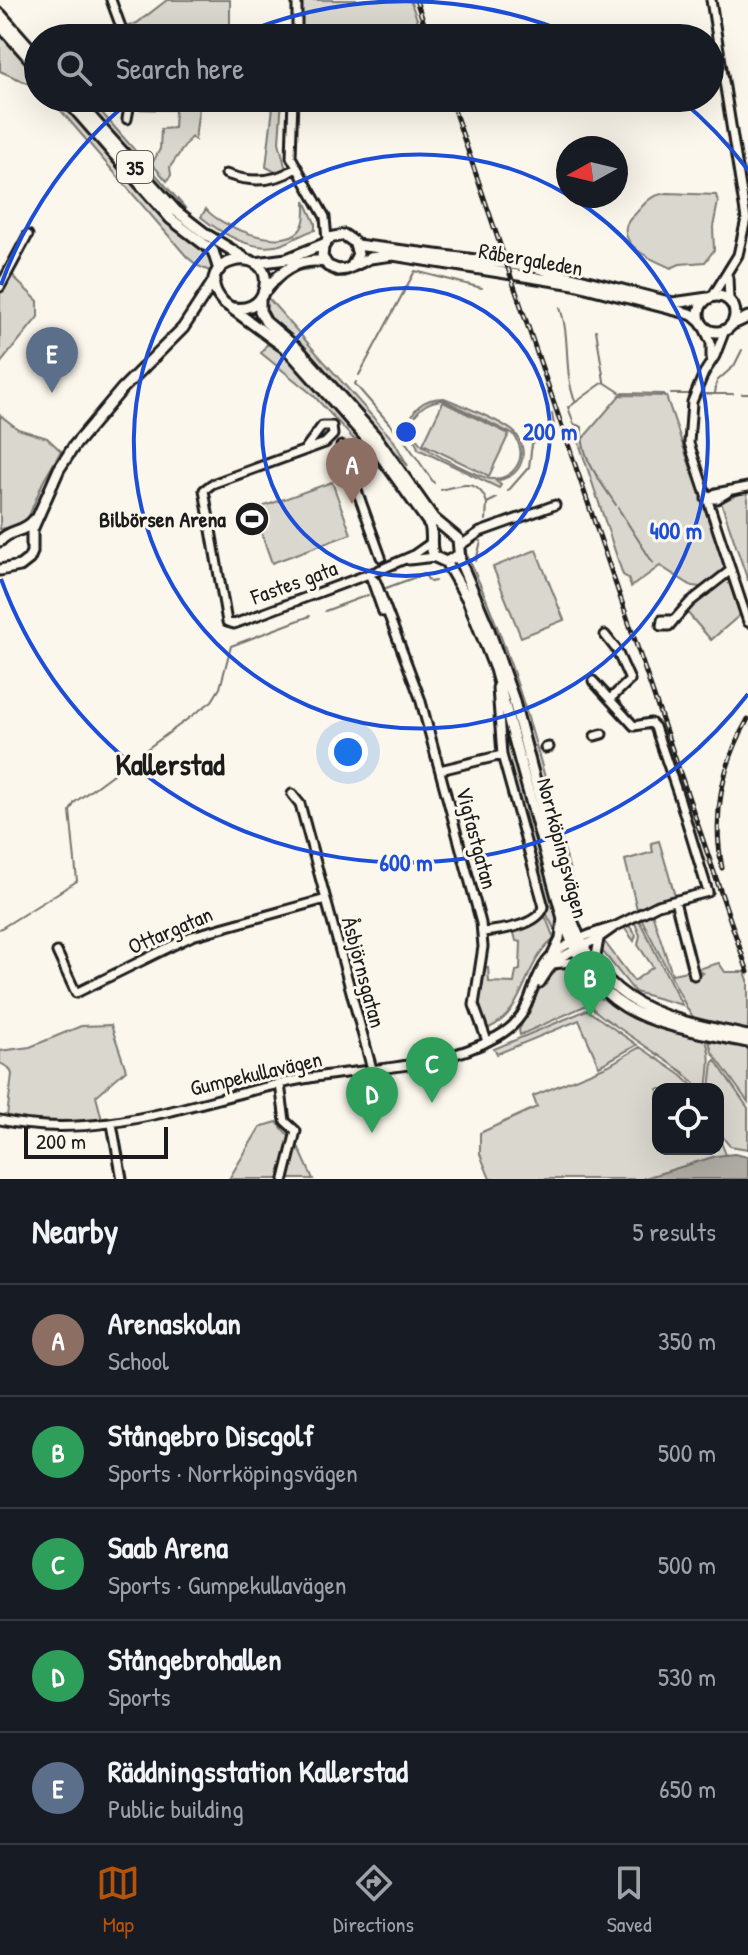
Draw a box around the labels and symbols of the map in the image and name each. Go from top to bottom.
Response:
north arrow [556,136,628,208]
road number: 35 [117,151,153,183]
street label: Råbergaleden [477,235,585,283]
pin: E [26,327,78,393]
text: 200 m [523,415,577,447]
centre of rings [392,418,420,446]
pin: A [326,438,378,504]
sports icon: Bilbörsen Arena [233,500,271,538]
place label: Bilbörsen Arena [99,504,226,534]
text: 400 m [650,514,702,546]
street label: Fastes gata [246,552,342,612]
your location [328,732,368,772]
district label: Kallerstad [115,744,225,784]
street label: Norrköpingsvägen [530,775,596,921]
street label: Vigfastgatan [449,784,505,892]
text: 600 m [380,846,432,878]
street label: Ottargatan [123,899,217,961]
street label: Åsbjörnsgatan [335,913,393,1031]
pin: B [564,951,616,1017]
pin: C [406,1037,458,1103]
street label: Gumpekullavägen [187,1043,325,1103]
pin: D [346,1067,398,1133]
scale bar [24,1123,168,1159]

